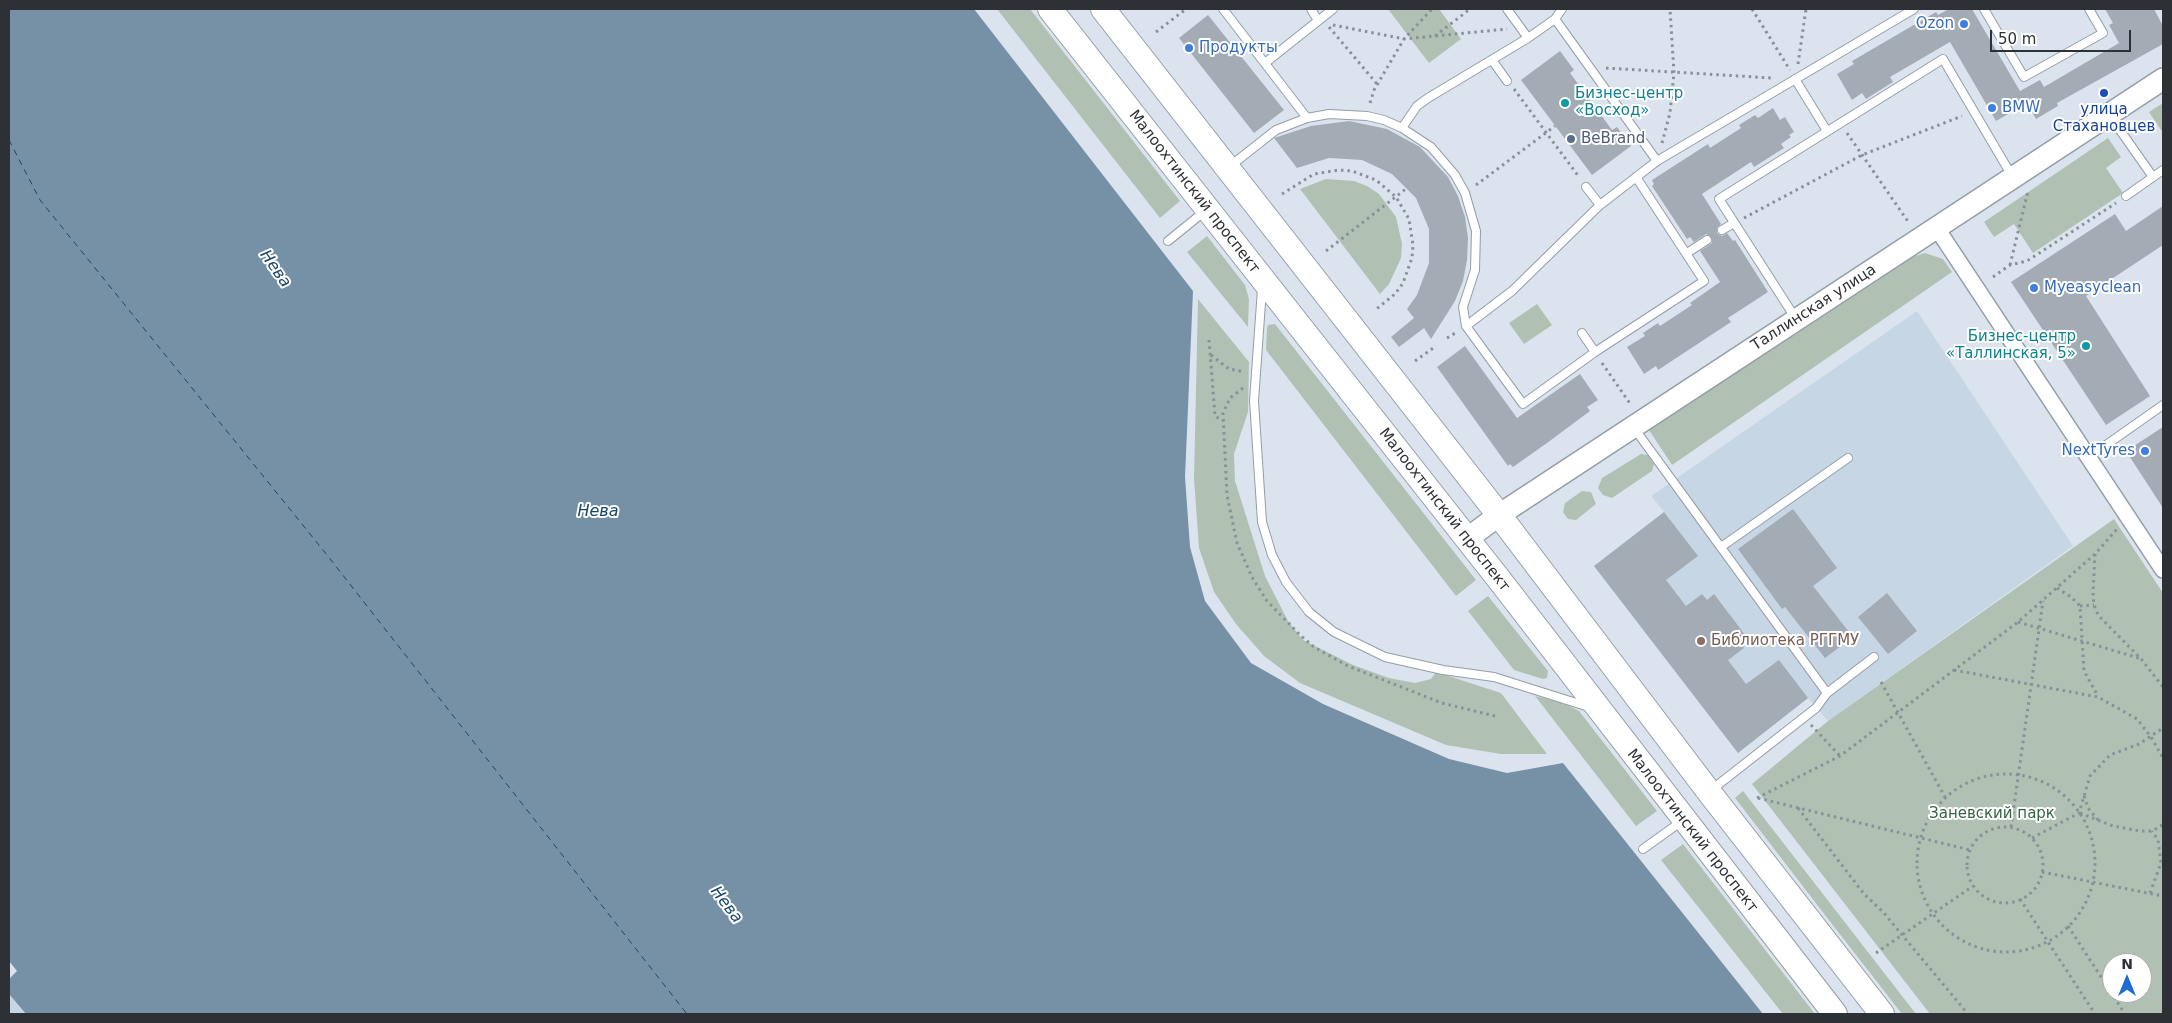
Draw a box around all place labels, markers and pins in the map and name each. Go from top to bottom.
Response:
place label: Ozon [1916,15,1954,33]
marker: Ozon [1958,18,1970,30]
place label: Продукты [1199,39,1278,57]
marker: Продукты [1183,42,1195,54]
place label: Бизнес-центр «Восход» [1575,85,1683,120]
marker: улица Стахановцев [2098,87,2110,99]
marker: Бизнес-центр «Восход» [1559,97,1571,109]
place label: BMW [2002,99,2040,117]
place label: улица Стахановцев [2053,101,2155,136]
marker: BMW [1986,102,1998,114]
place label: BeBrand [1581,130,1645,148]
marker: BeBrand [1565,133,1577,145]
place label: Myeasyclean [2044,279,2141,297]
marker: Myeasyclean [2028,282,2040,294]
place label: Бизнес-центр «Таллинская, 5» [1946,328,2076,363]
marker: Бизнес-центр «Таллинская, 5» [2080,340,2092,352]
place label: NextTyres [2061,442,2135,460]
marker: NextTyres [2139,445,2151,457]
place label: Библиотека РГГМУ [1711,632,1859,650]
marker: Библиотека РГГМУ [1695,635,1707,647]

